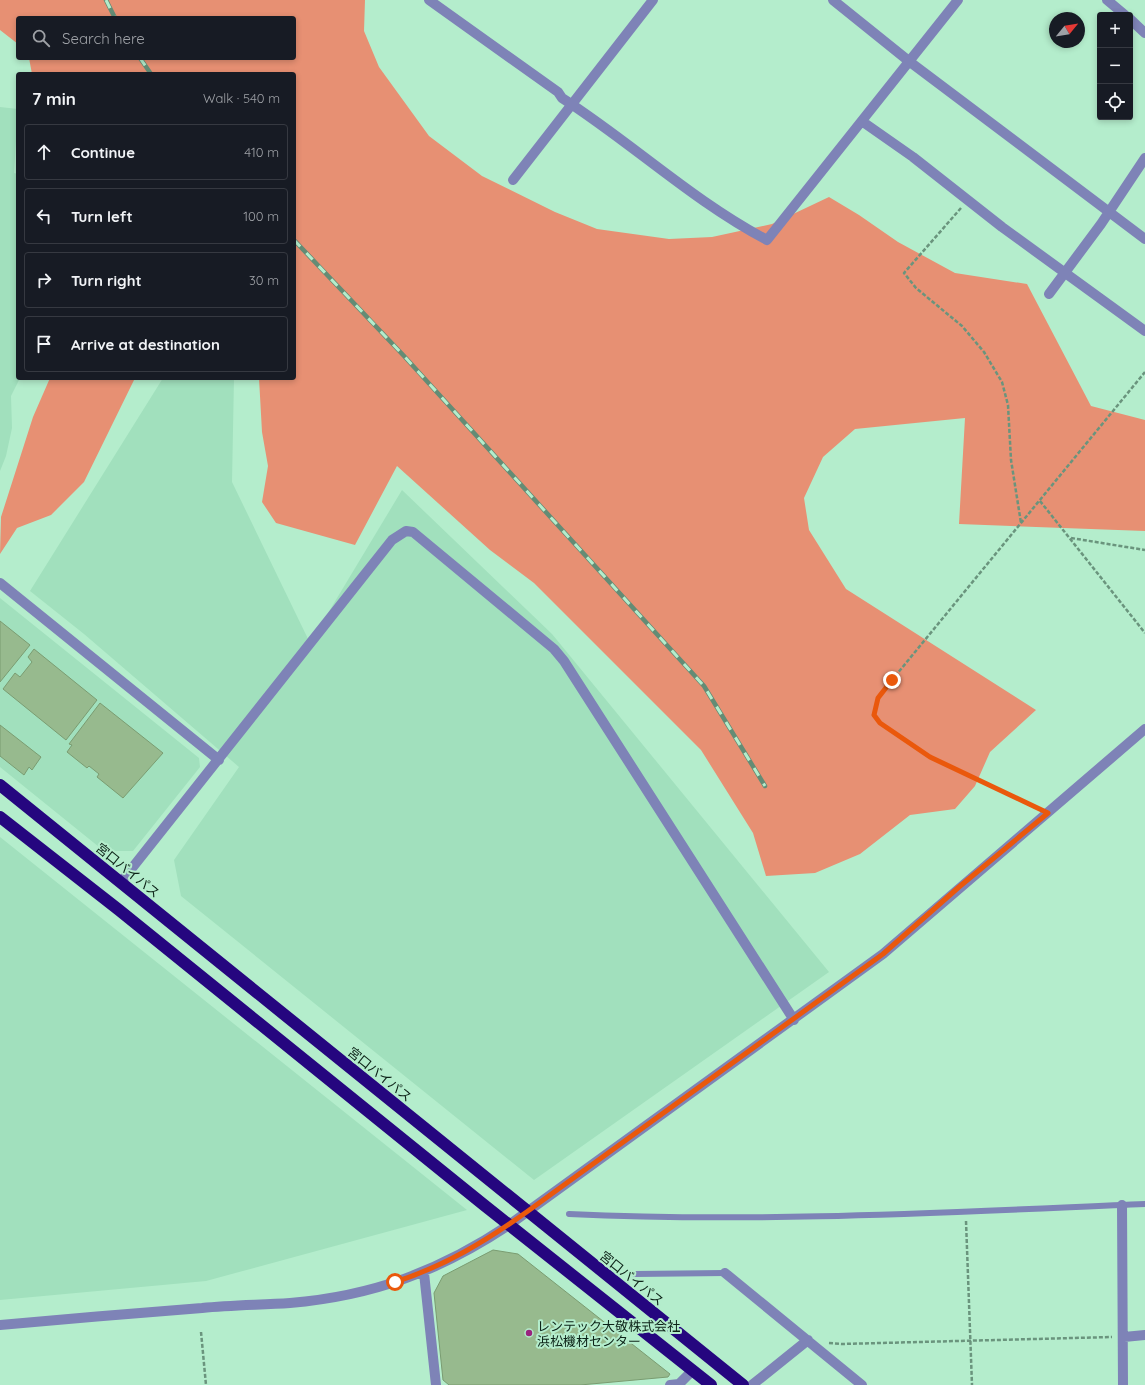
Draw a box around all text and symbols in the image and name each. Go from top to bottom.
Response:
north arrow [1049,12,1085,48]
map controls [1097,12,1133,120]
button: + [1097,12,1133,48]
search box [16,16,296,60]
icon: search [30,27,52,49]
text: Search here [62,29,145,48]
button: − [1097,48,1133,84]
button: locate [1097,84,1133,120]
text: 7 min [32,88,76,109]
text: Walk · 540 m [203,90,280,106]
icon: ahead [33,141,55,163]
text: Continue [71,143,135,162]
text: 410 m [244,144,279,160]
icon: left [33,205,55,227]
text: Turn left [71,207,133,226]
text: 100 m [243,208,279,224]
icon: right [33,269,55,291]
text: Turn right [71,271,142,290]
text: 30 m [249,272,279,288]
icon: arrive [33,333,55,355]
text: Arrive at destination [71,335,220,354]
route end [883,671,901,689]
street label: 宮口バイパス [93,839,163,901]
street label: 宮口バイパス [345,1043,415,1105]
street label: 宮口バイパス [597,1247,667,1309]
route start [386,1273,404,1291]
place label: レンテック大敬株式会社 浜松機材センター [537,1318,680,1349]
marker: レンテック大敬株式会社 浜松機材センター [524,1328,534,1338]

